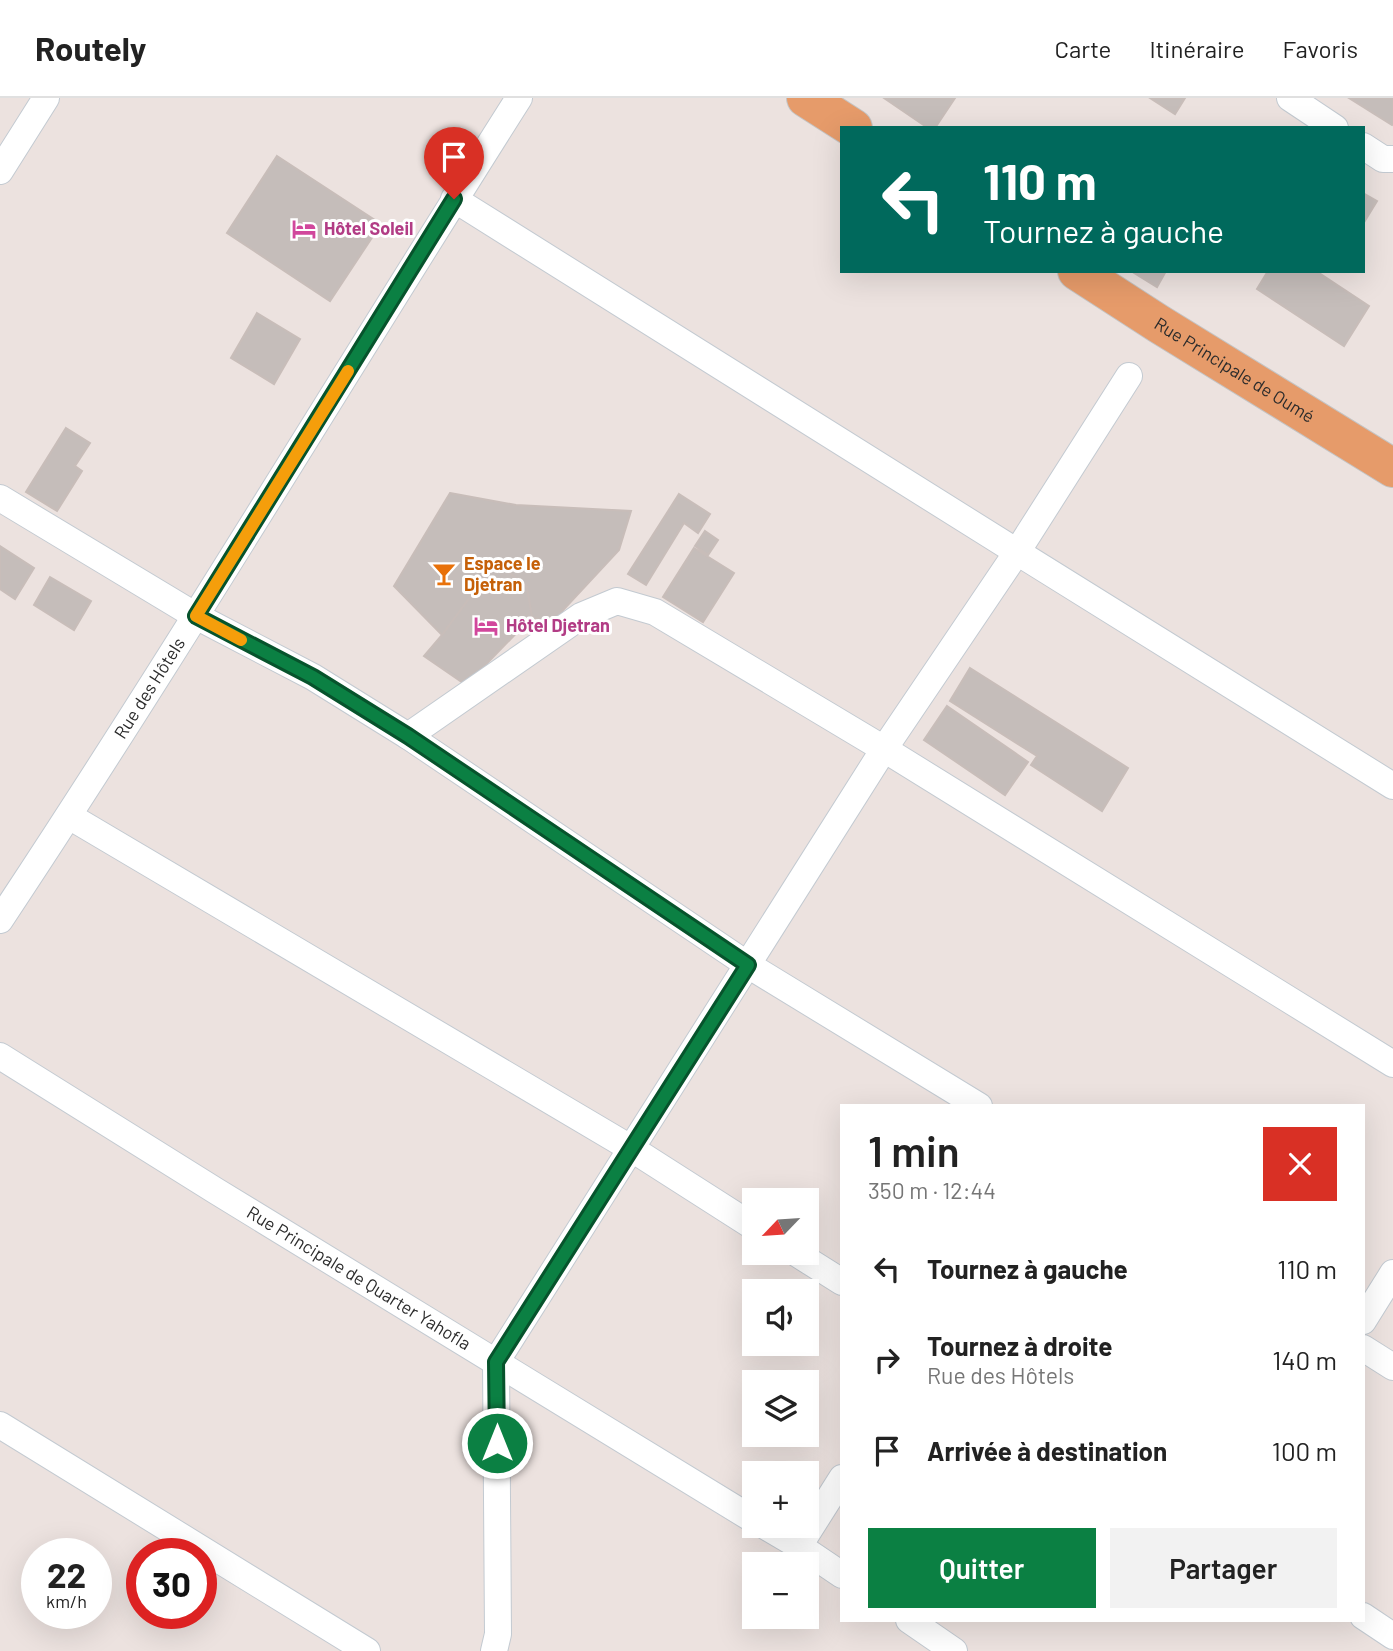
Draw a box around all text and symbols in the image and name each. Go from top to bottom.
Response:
text: Routely [35,28,146,68]
text: Carte [1055,34,1111,63]
text: Itinéraire [1149,34,1245,63]
text: Favoris [1283,34,1358,63]
pin [424,127,484,199]
icon: arrive [435,138,473,176]
text: 110 m [983,151,1097,210]
icon: left [868,154,959,245]
text: Tournez à gauche [983,211,1224,249]
hotel icon: Hôtel Soleil [290,215,318,243]
place label: Hôtel Soleil [324,217,413,239]
street label: Rue Principale de Oumé [1151,312,1319,427]
place label: Espace le Djetran [464,552,541,595]
bar icon: Espace le Djetran [430,560,458,588]
hotel icon: Hôtel Djetran [472,612,500,640]
place label: Hôtel Djetran [506,614,610,636]
street label: Rue des Hôtels [109,633,189,742]
text: 1 min [868,1125,960,1175]
button: close [1263,1127,1337,1201]
text: 350 m · 12:44 [868,1176,996,1204]
north arrow [742,1188,819,1265]
map controls [742,1188,819,1629]
street label: Rue Principale de Quarter Yahofla [243,1201,475,1354]
icon: left [868,1250,906,1288]
text: Tournez à gauche [927,1253,1128,1284]
text: 110 m [1277,1253,1337,1284]
button: sound [742,1279,819,1356]
text: Tournez à droite [927,1330,1112,1361]
icon: right [868,1341,906,1379]
text: 140 m [1272,1344,1337,1375]
text: Rue des Hôtels [927,1361,1074,1389]
button: layers [742,1370,819,1447]
position arrow [460,1406,534,1480]
icon: arrive [868,1432,906,1470]
text: Arrivée à destination [927,1435,1167,1466]
text: 100 m [1272,1435,1337,1466]
button: + [742,1461,819,1538]
button: Quitter [868,1528,1096,1608]
button: Partager [1110,1528,1337,1608]
speed limit sign: 30 [126,1538,217,1629]
button: − [742,1552,819,1629]
text: 22 [47,1553,86,1595]
text: km/h [46,1590,87,1612]

